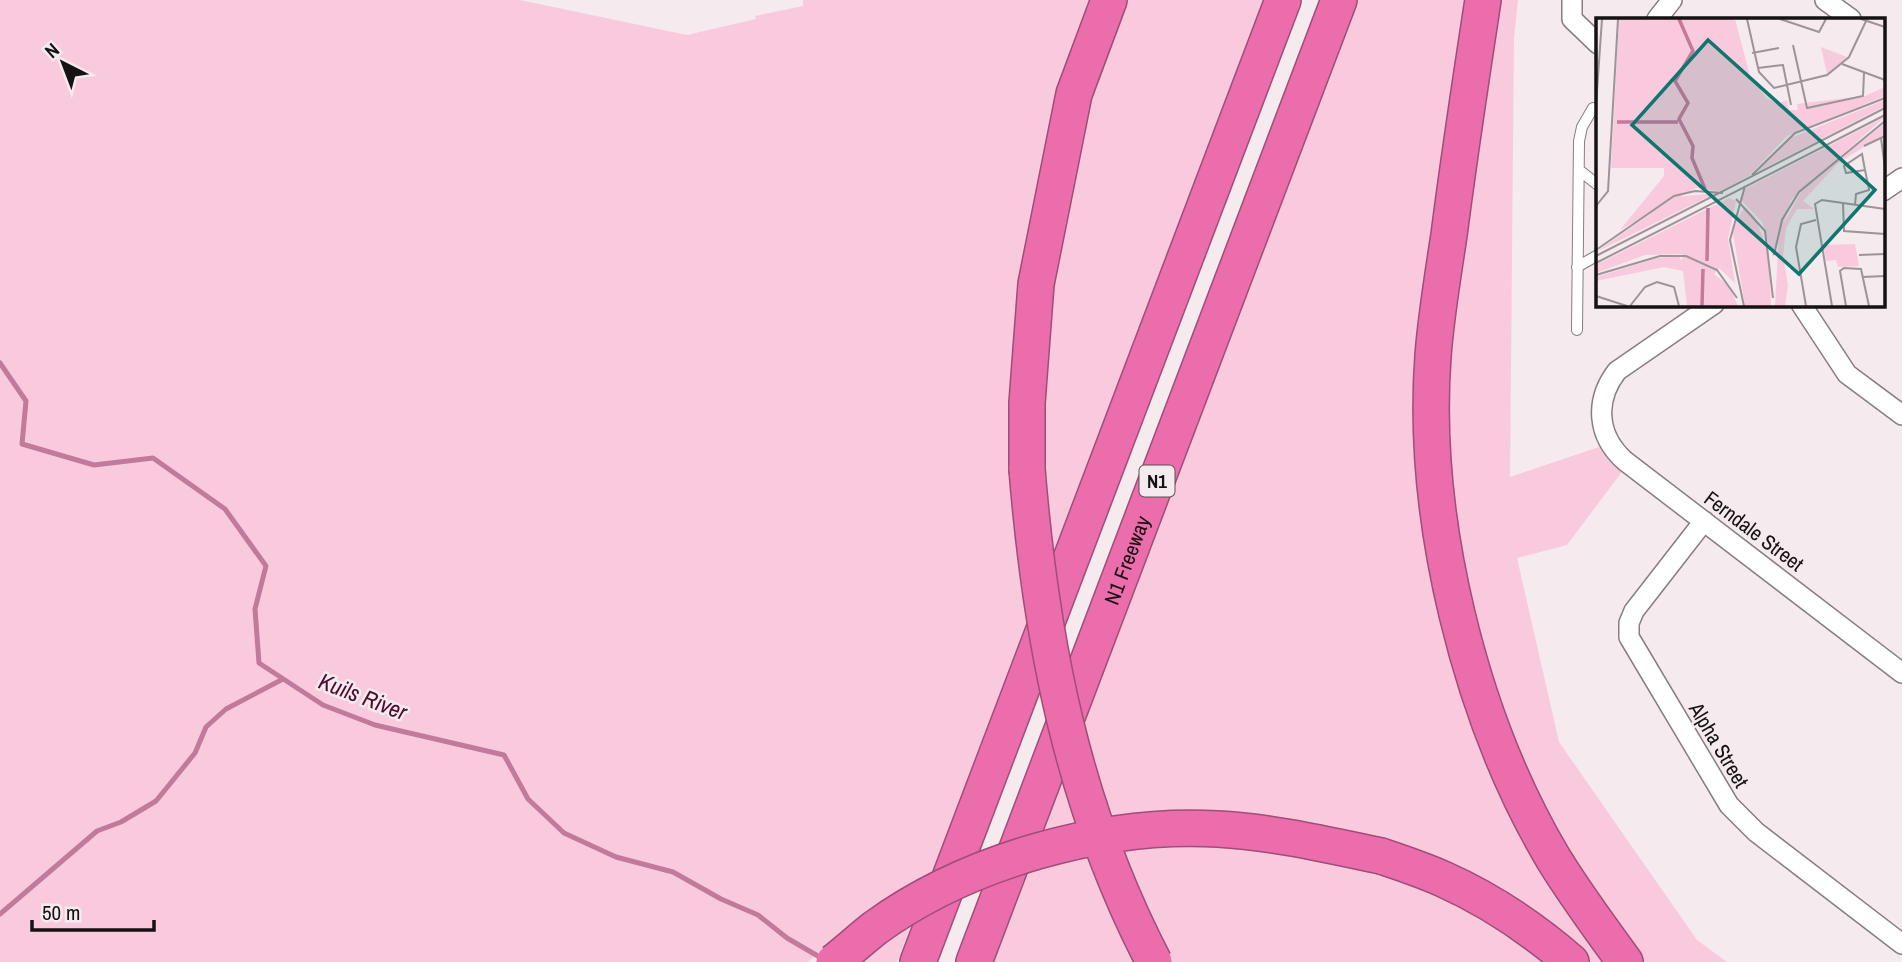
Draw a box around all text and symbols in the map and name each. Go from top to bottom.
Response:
inset map [1596,18,1884,306]
north arrow [28,28,98,98]
text: N [39,37,65,64]
road number: N1 [1140,466,1174,496]
street label: Ferndale Street [1698,484,1810,578]
street label: N1 Freeway [1097,511,1157,609]
water label: Kuils River [314,665,412,727]
street label: Alpha Street [1682,696,1756,793]
scale bar [32,888,154,932]
text: 50 m [42,898,80,927]

